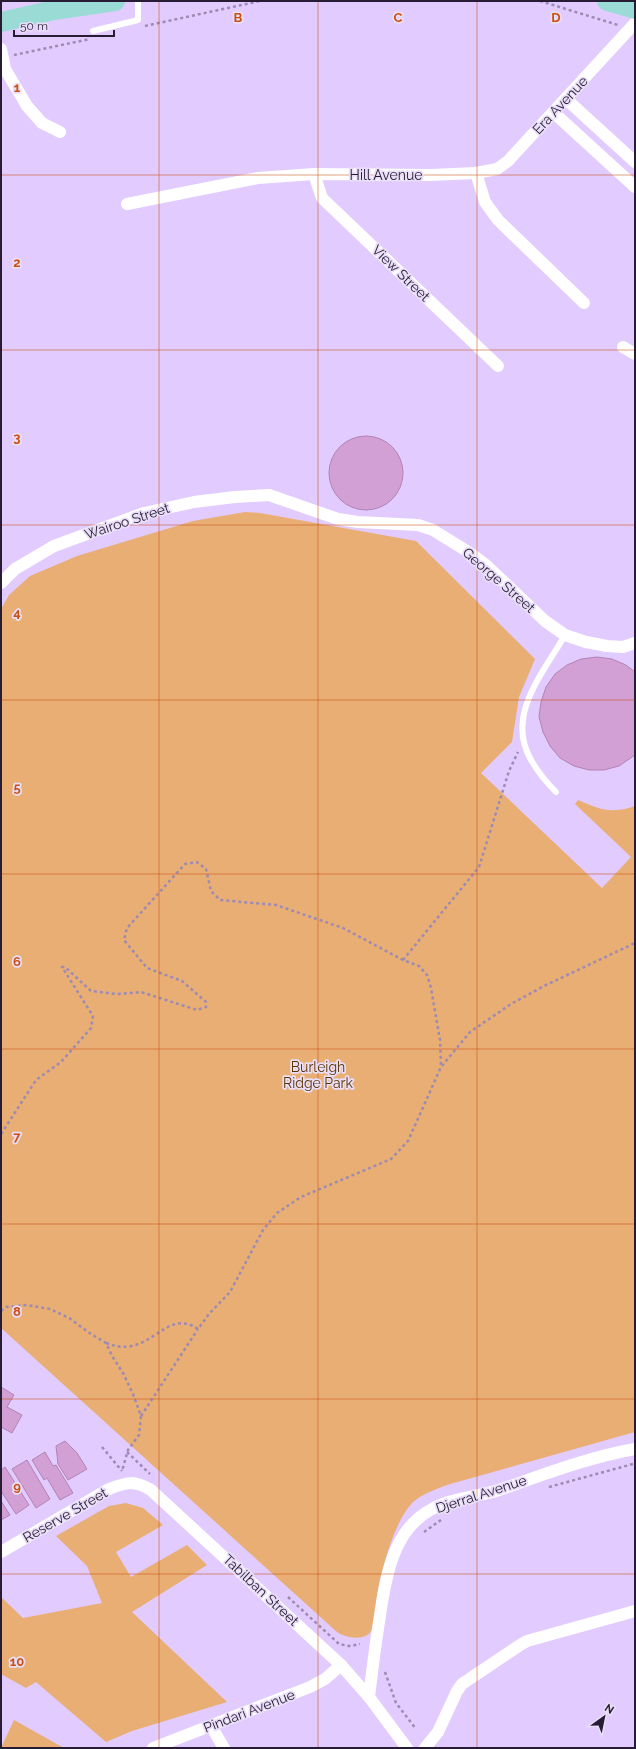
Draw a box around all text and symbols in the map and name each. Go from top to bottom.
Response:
text: B [234,10,243,25]
text: C [394,10,403,25]
text: D [551,10,561,25]
scale bar [14,12,114,38]
text: 50 m [20,19,48,33]
street label: Era Avenue [529,73,591,137]
text: 1 [14,80,21,95]
street label: Hill Avenue [350,167,422,183]
street label: View Street [369,242,433,305]
text: 2 [13,255,21,270]
text: 3 [13,430,21,445]
street label: Wairoo Street [83,500,172,542]
street label: George Street [460,544,539,616]
text: 4 [13,605,21,620]
text: 5 [13,780,21,795]
text: 6 [13,954,21,969]
park label: Burleigh Ridge Park [283,1059,354,1091]
text: 7 [13,1129,21,1144]
text: 8 [13,1304,21,1319]
street label: Djerral Avenue [434,1472,528,1516]
text: 9 [13,1479,21,1494]
street label: Reserve Street [20,1484,110,1546]
street label: Tabilban Street [220,1551,302,1629]
text: 10 [10,1654,24,1669]
street label: Pindari Avenue [201,1686,297,1736]
north arrow [584,1697,624,1737]
text: N [602,1701,616,1717]

